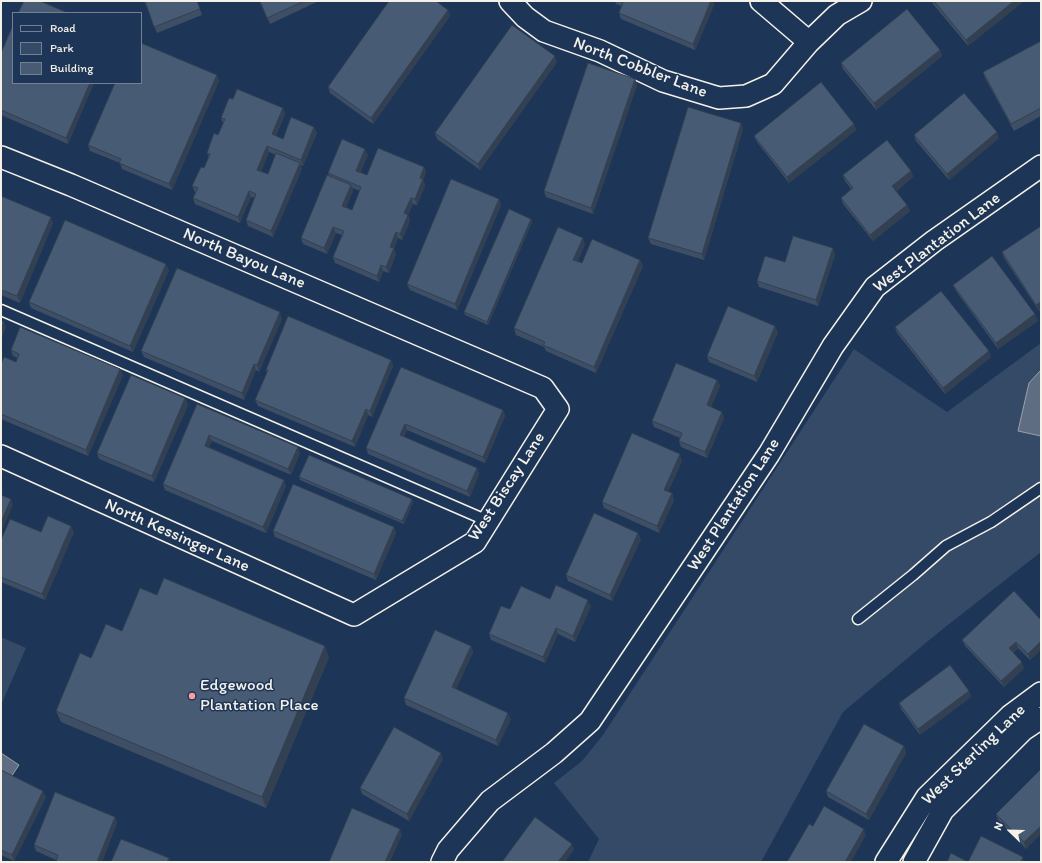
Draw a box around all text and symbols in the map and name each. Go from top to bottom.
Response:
legend [12,12,142,84]
text: Road [50,21,76,35]
street label: North Cobbler Lane [570,33,710,103]
text: Park [50,41,74,55]
text: Building [50,61,93,75]
street label: West Plantation Lane [869,188,1005,298]
street label: North Bayou Lane [180,224,308,294]
street label: West Biscay Lane [464,429,550,545]
street label: West Plantation Lane [683,435,785,575]
street label: North Kessinger Lane [101,495,253,577]
place label: Edgewood Plantation Place [200,676,319,716]
marker: Edgewood Plantation Place [187,691,197,701]
street label: West Sterling Lane [918,700,1030,810]
north arrow [990,811,1030,851]
text: N [991,820,1006,832]

